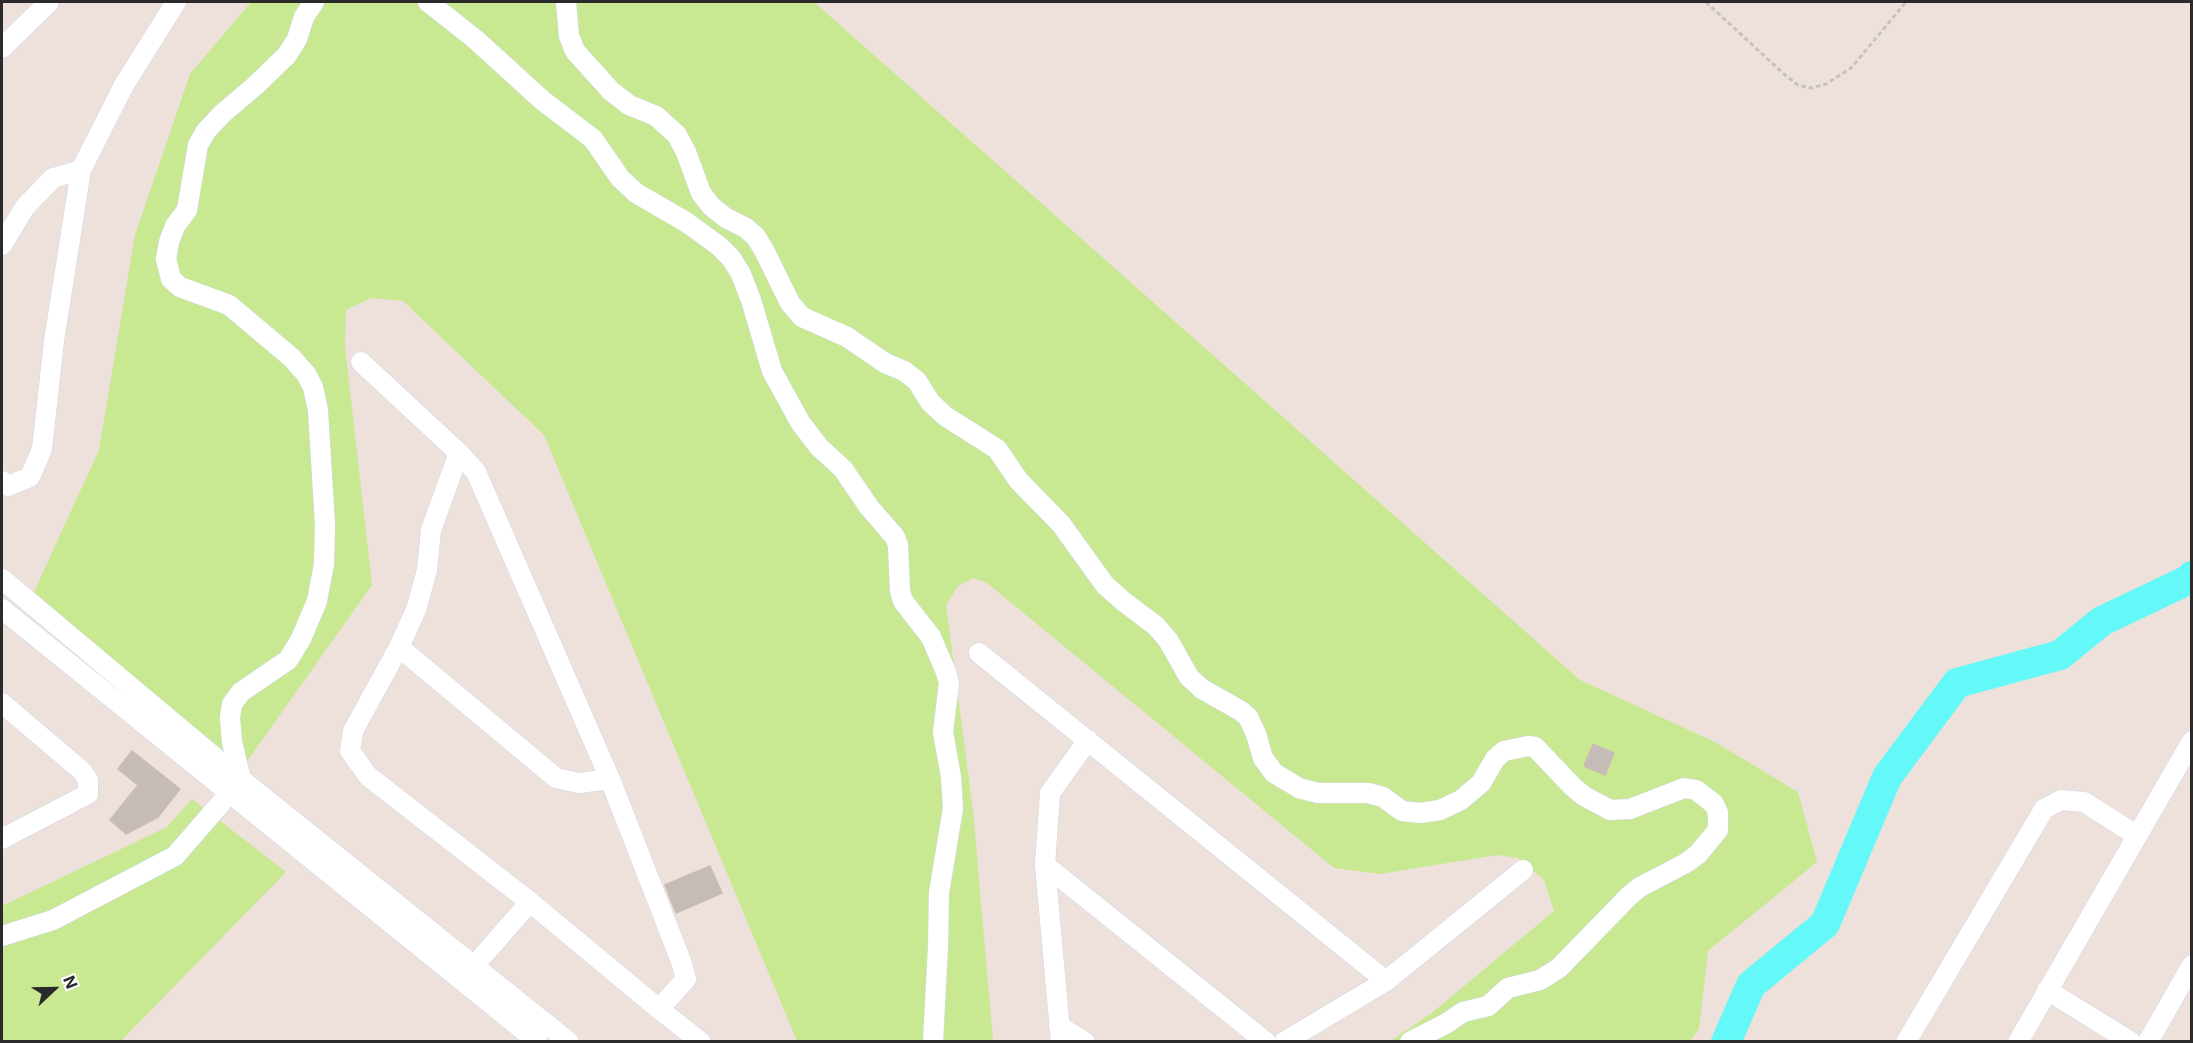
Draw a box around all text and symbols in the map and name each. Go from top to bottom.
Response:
north arrow [24,959,84,1019]
text: N [59,973,82,992]

